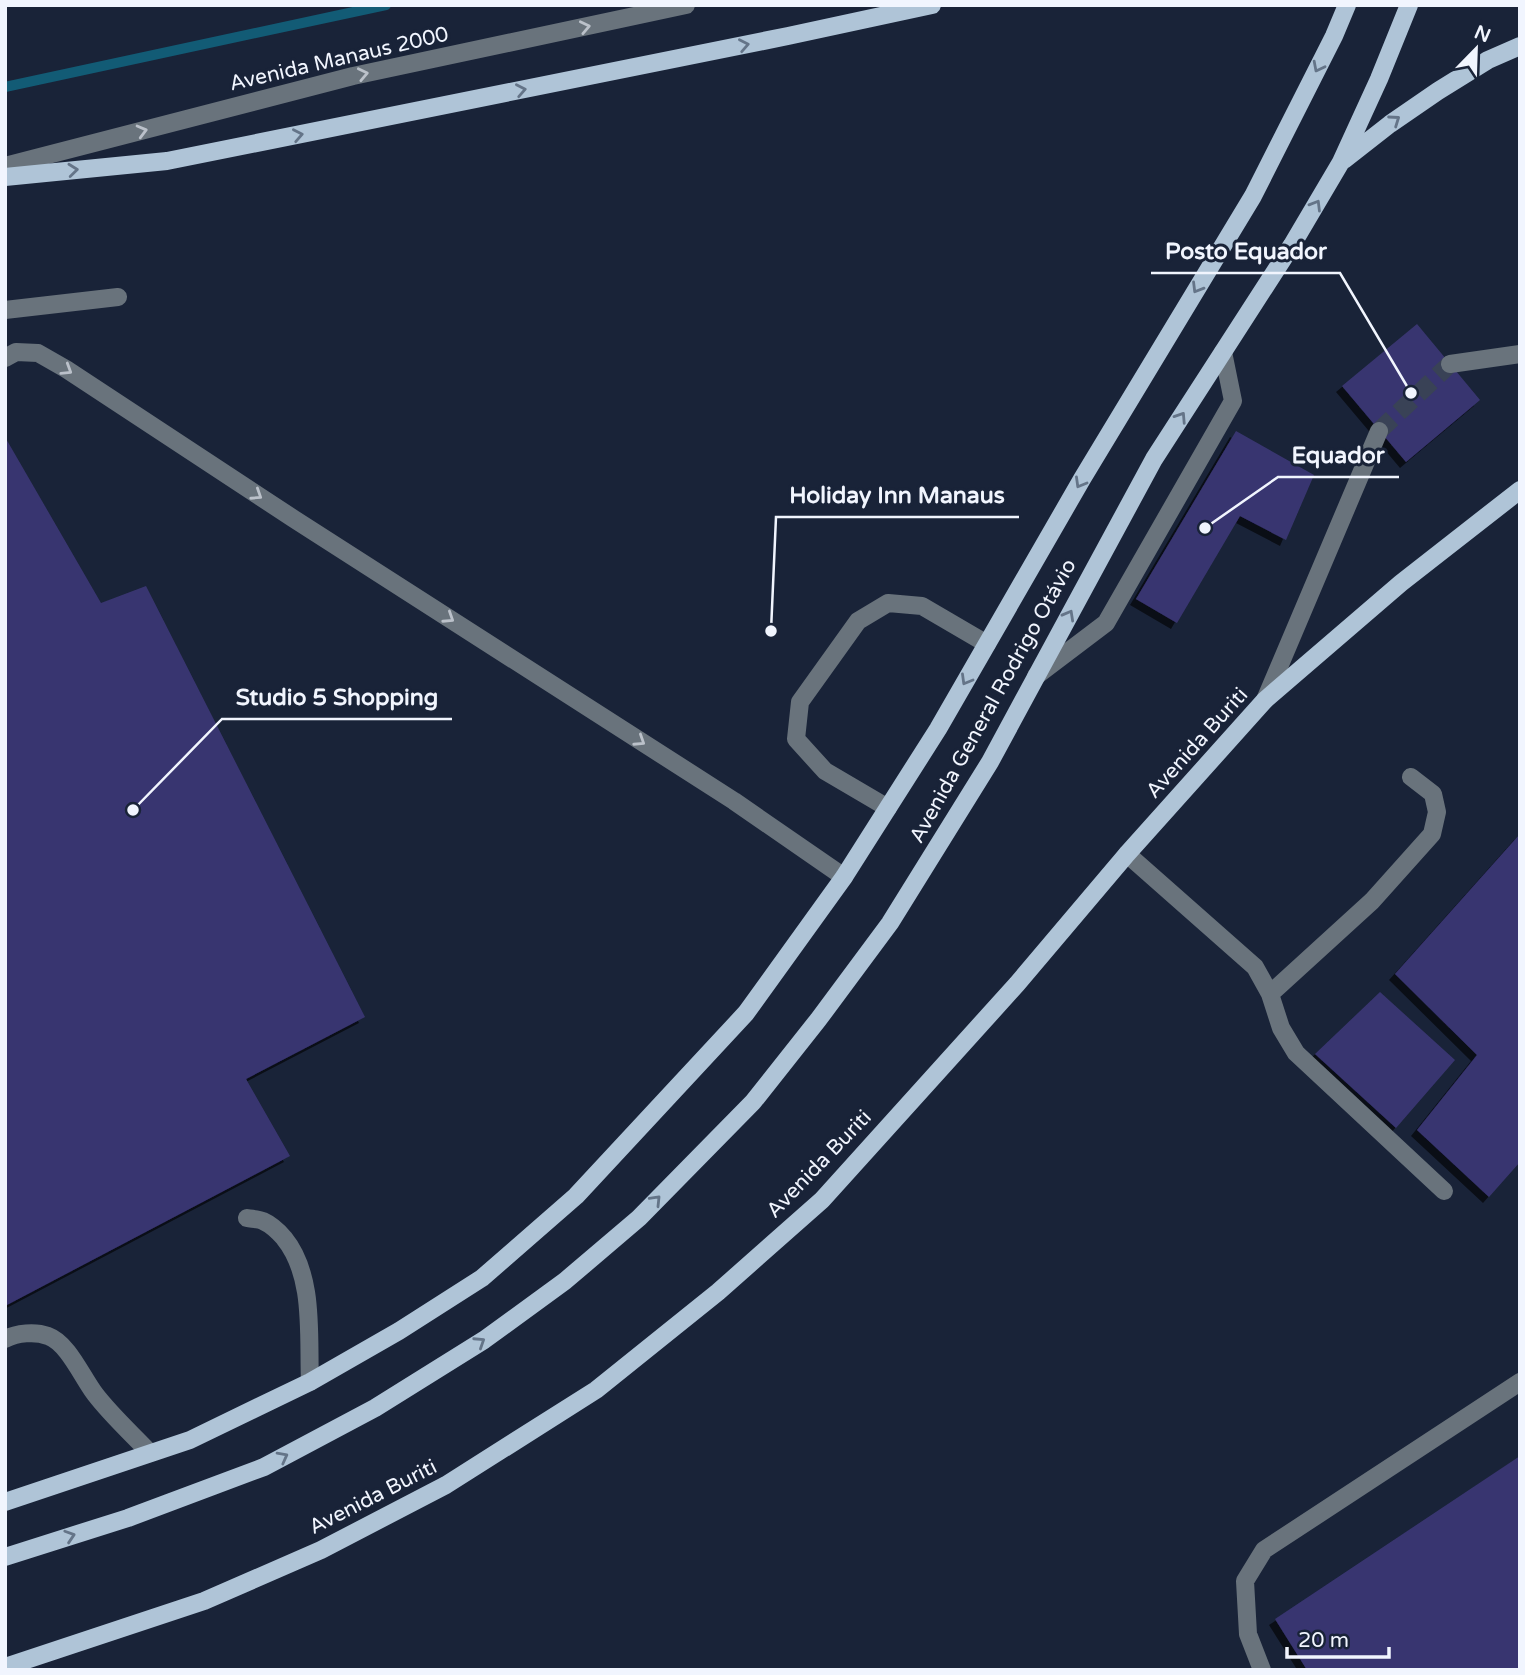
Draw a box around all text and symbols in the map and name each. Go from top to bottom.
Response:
north arrow [1441,14,1511,84]
one-way arrow [579,20,591,35]
text: N [1471,21,1494,47]
street label: Avenida Manaus 2000 [227,22,451,96]
one-way arrow [738,39,750,54]
one-way arrow [1313,60,1327,72]
one-way arrow [357,68,369,83]
one-way arrow [515,83,527,98]
one-way arrow [1387,116,1400,128]
one-way arrow [136,125,148,139]
one-way arrow [292,128,304,143]
one-way arrow [67,163,79,178]
one-way arrow [1308,199,1321,212]
callout: Posto Equador [1151,229,1340,273]
text: Posto Equador [1165,238,1328,266]
one-way arrow [1192,281,1205,294]
one-way arrow [60,362,73,375]
one-way arrow [1173,412,1186,425]
callout: Equador [1278,433,1399,477]
text: Equador [1291,442,1386,470]
callout: Holiday Inn Manaus [776,473,1019,517]
one-way arrow [1075,475,1088,488]
text: Holiday Inn Manaus [789,482,1005,510]
one-way arrow [249,487,262,500]
street label: Avenida General Rodrigo Otávio [904,555,1082,847]
one-way arrow [441,610,454,623]
one-way arrow [1061,610,1074,622]
one-way arrow [961,673,974,685]
callout: Studio 5 Shopping [222,675,452,719]
street label: Avenida Buriti [1141,683,1253,803]
text: Studio 5 Shopping [236,684,438,712]
one-way arrow [633,732,646,745]
street label: Avenida Buriti [761,1105,877,1223]
one-way arrow [648,1195,661,1208]
one-way arrow [472,1338,485,1351]
one-way arrow [276,1452,288,1465]
street label: Avenida Buriti [305,1454,441,1540]
one-way arrow [64,1530,76,1545]
scale bar [1287,1616,1388,1660]
text: 20 m [1298,1628,1349,1653]

